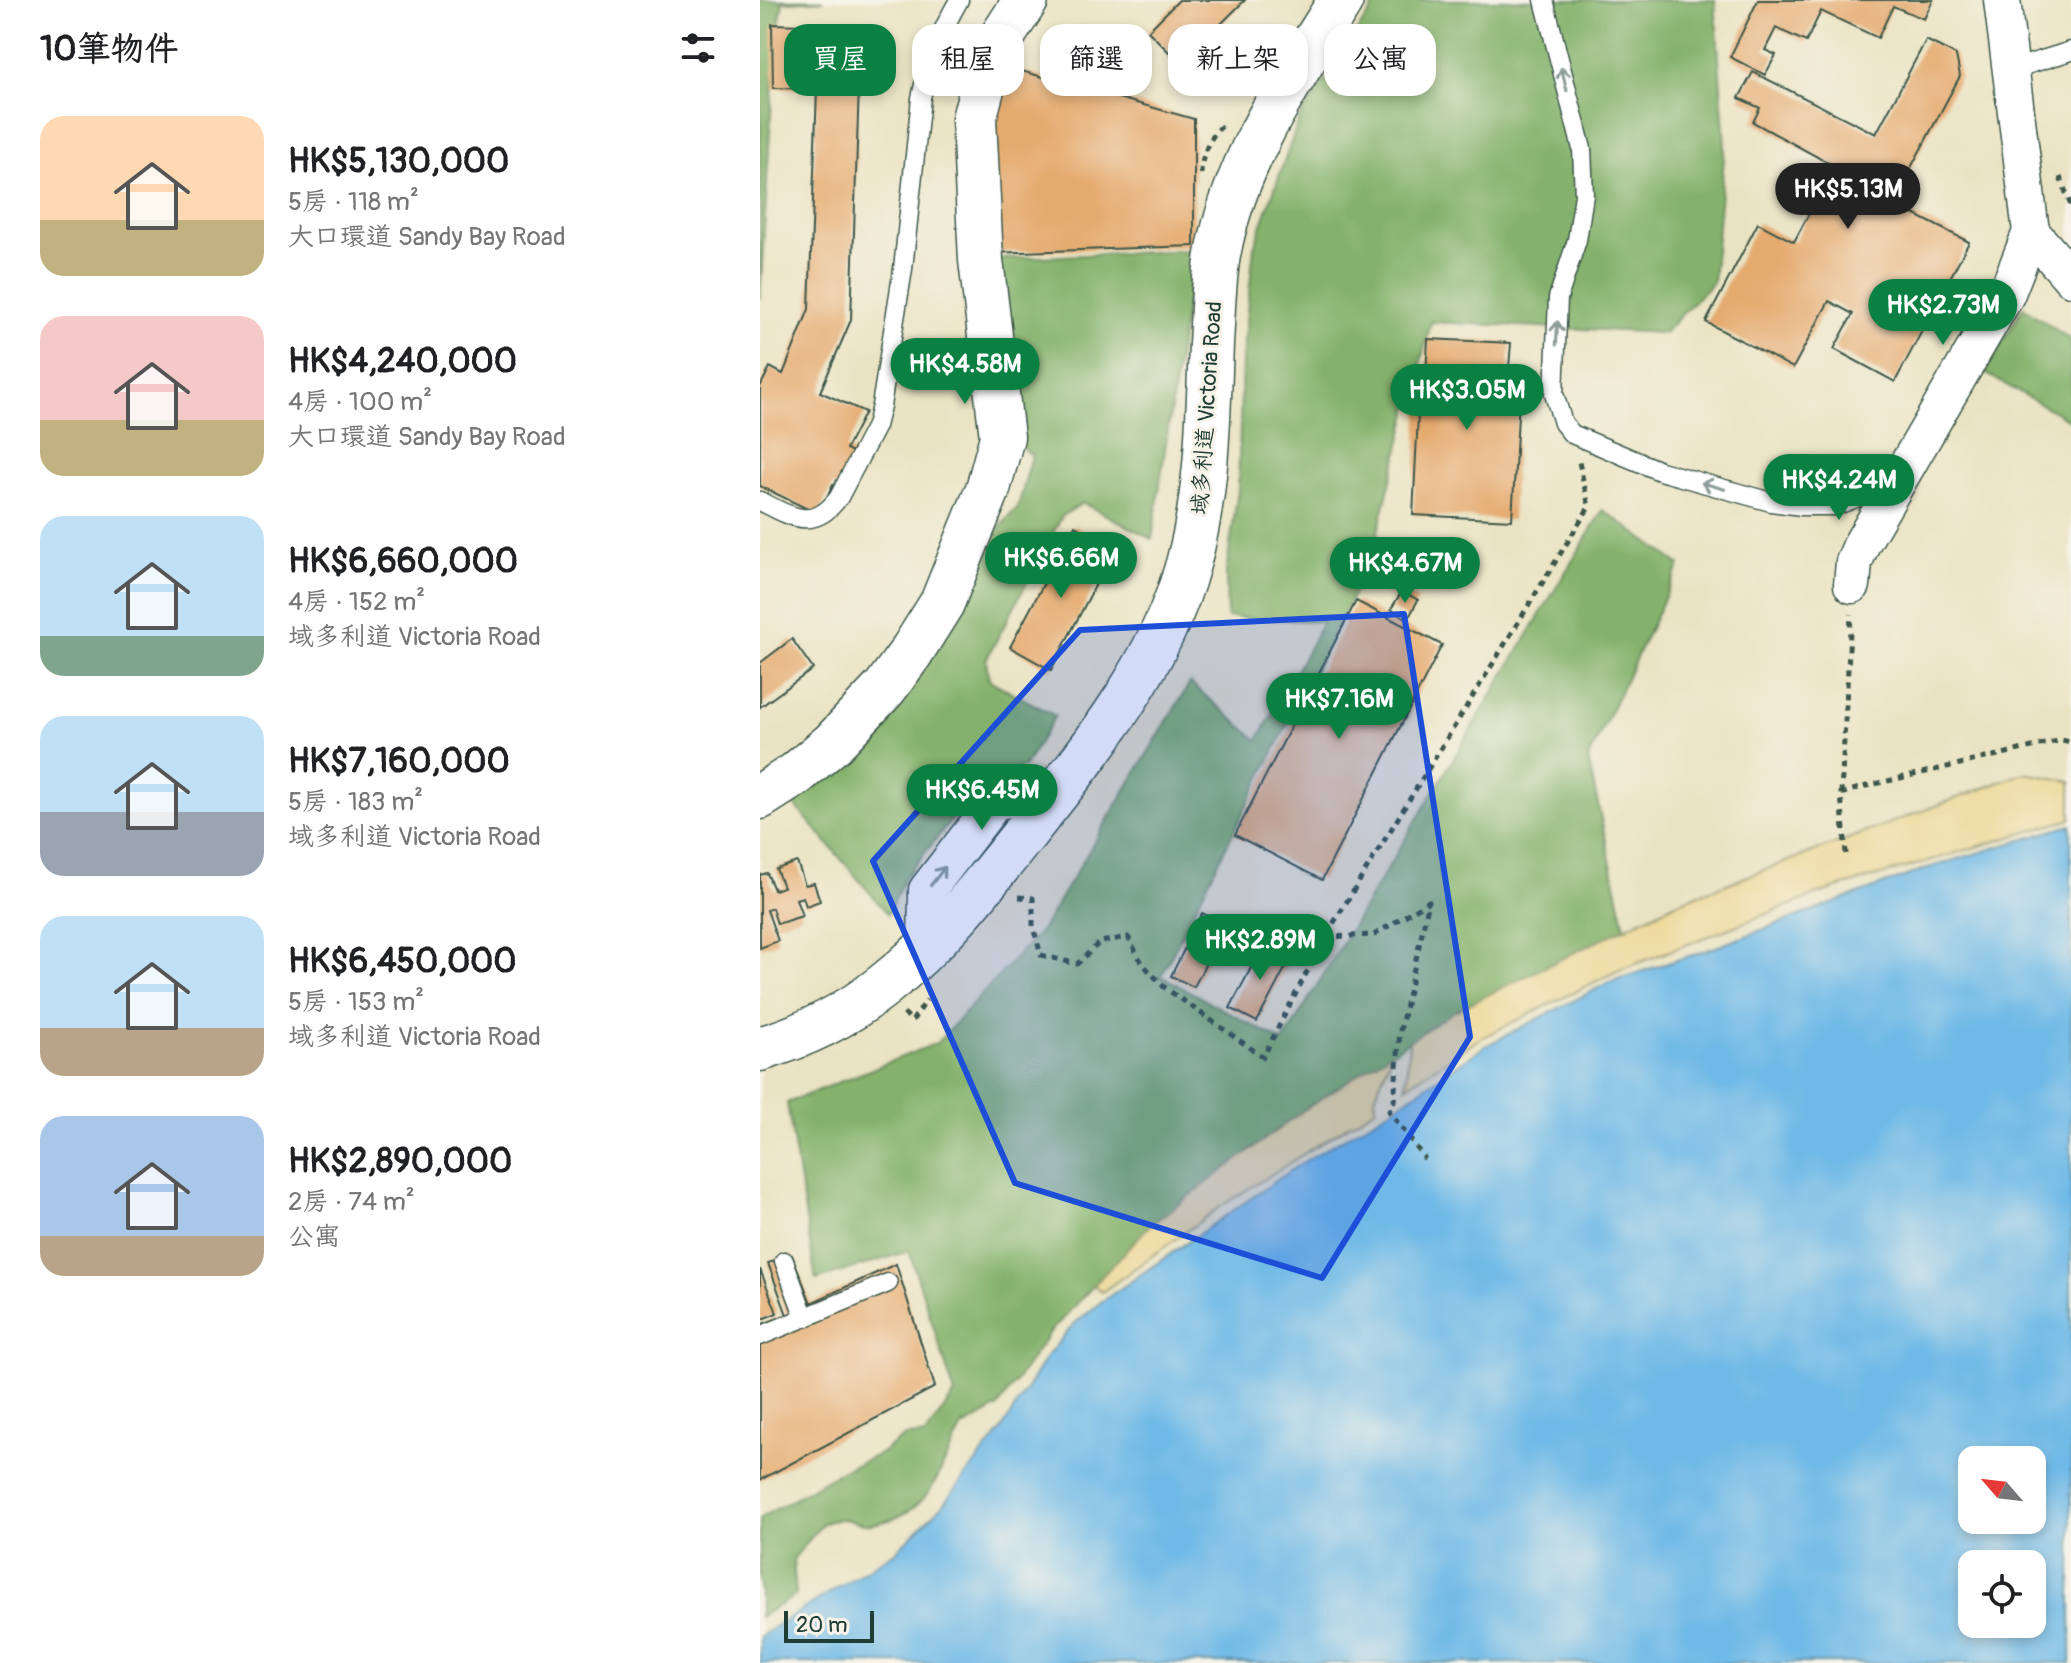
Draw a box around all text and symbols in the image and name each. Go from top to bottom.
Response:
chip: 買屋 [784,24,896,96]
chip: 租屋 [912,24,1024,96]
chip: 篩選 [1040,24,1152,96]
chip: 新上架 [1168,24,1308,96]
chip: 公寓 [1324,24,1436,96]
icon: filters [676,26,720,70]
text: 10筆物件 [40,28,179,71]
one-way arrow [1555,66,1570,92]
text: HK$5,130,000 [288,140,509,183]
icon: home [104,148,200,244]
pin: HK$5.13M [1765,163,1931,231]
text: HK$5.13M [1793,173,1903,205]
text: 5房 · 118 m² [288,186,419,218]
text: 大口環道 Sandy Bay Road [288,221,566,253]
pin: HK$2.73M [1860,279,2026,347]
text: HK$2.73M [1886,289,2000,321]
street label: 域多利道 Victoria Road [1186,300,1228,516]
one-way arrow [1550,320,1565,347]
pin: HK$4.58M [882,338,1048,406]
text: HK$4,240,000 [288,340,517,383]
icon: home [104,348,200,444]
text: HK$4.58M [909,348,1021,380]
pin: HK$3.05M [1384,364,1550,432]
text: HK$3.05M [1408,374,1526,406]
text: 4房 · 100 m² [288,386,432,418]
text: 大口環道 Sandy Bay Road [288,421,566,453]
pin: HK$4.24M [1756,454,1922,522]
text: HK$4.24M [1781,464,1897,496]
one-way arrow [1701,478,1727,493]
pin: HK$6.66M [978,532,1144,600]
pin: HK$4.67M [1322,537,1488,605]
text: HK$6,660,000 [288,540,518,583]
text: HK$6.66M [1003,542,1119,574]
text: HK$4.67M [1348,547,1462,579]
icon: home [104,548,200,644]
text: 4房 · 152 m² [288,586,425,618]
text: 域多利道 Victoria Road [288,621,541,653]
pin: HK$7.16M [1256,673,1422,741]
text: HK$7.16M [1284,683,1394,715]
text: HK$7,160,000 [288,740,510,783]
icon: home [104,748,200,844]
pin: HK$6.45M [899,764,1065,832]
text: HK$6.45M [925,774,1039,806]
text: 5房 · 183 m² [288,786,423,818]
text: 域多利道 Victoria Road [288,821,541,853]
one-way arrow [929,866,946,887]
pin: HK$2.89M [1177,914,1343,982]
text: HK$2.89M [1204,924,1316,956]
text: HK$6,450,000 [288,940,517,983]
icon: home [104,948,200,1044]
text: 5房 · 153 m² [288,986,424,1018]
text: 域多利道 Victoria Road [288,1021,541,1053]
text: HK$2,890,000 [288,1140,512,1183]
icon: home [104,1148,200,1244]
text: 2房 · 74 m² [288,1186,415,1218]
text: 公寓 [288,1221,340,1253]
north arrow [1958,1446,2046,1534]
map controls [1958,1446,2046,1638]
button: locate [1958,1550,2046,1638]
scale bar [784,1607,874,1643]
text: 20 m [796,1611,848,1639]

